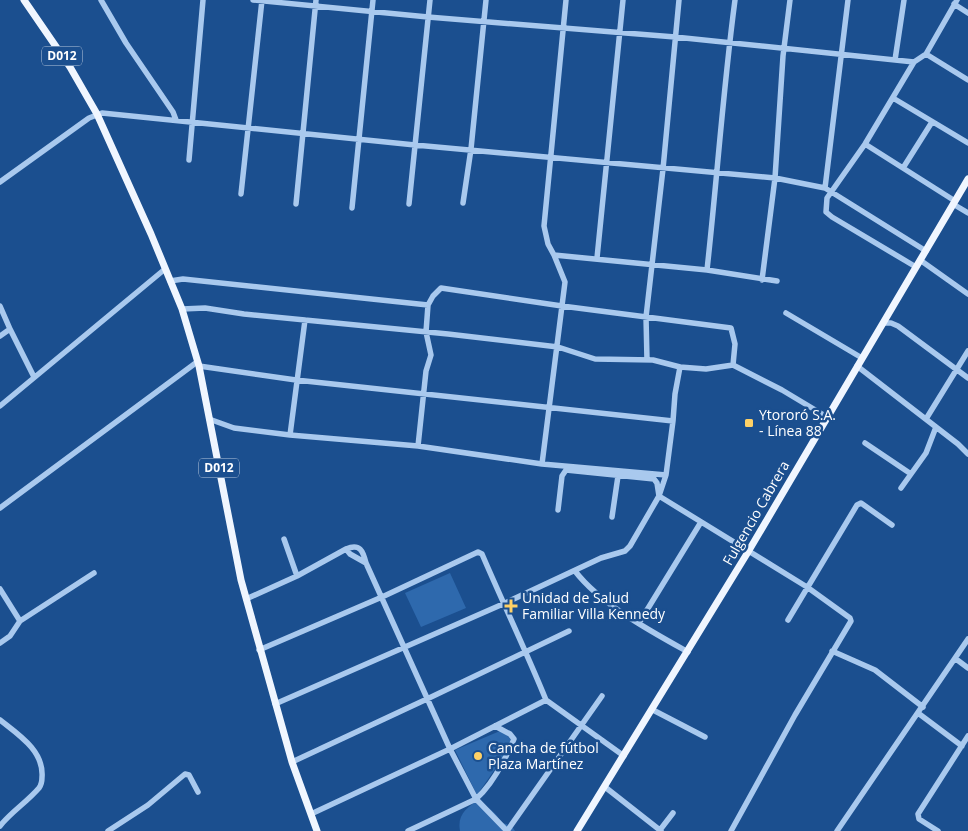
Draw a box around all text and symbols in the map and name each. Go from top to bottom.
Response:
road number: D012 [42,46,82,66]
place label: Ytororó S.A. - Línea 88 [759,405,836,440]
marker: Ytororó S.A. - Línea 88 [743,417,755,429]
street label: Fulgencio Cabrera [718,457,793,569]
road number: D012 [199,458,239,478]
place label: Unidad de Salud Familiar Villa Kennedy [522,588,666,623]
marker: Unidad de Salud Familiar Villa Kennedy [504,599,518,613]
place label: Cancha de fútbol Plaza Martínez [488,738,599,773]
marker: Cancha de fútbol Plaza Martínez [472,750,484,762]

